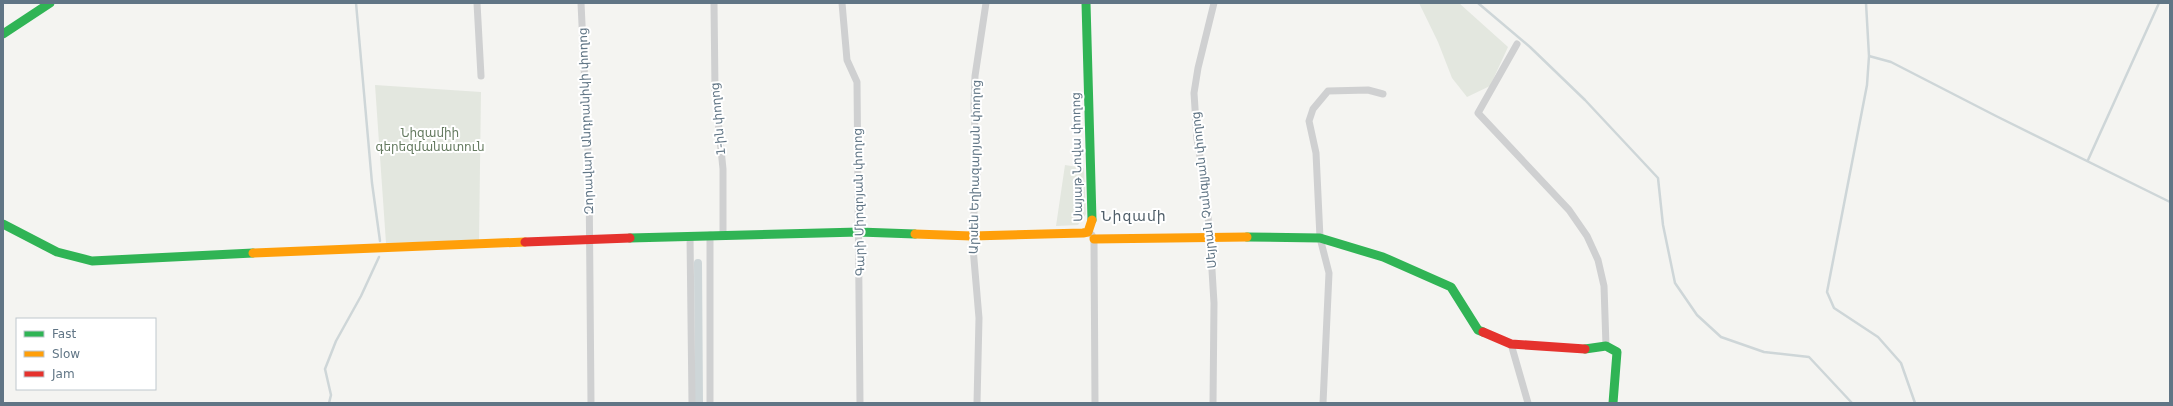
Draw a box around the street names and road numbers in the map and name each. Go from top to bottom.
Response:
street label: Զորավար Անդրանիկի փողոց [576,27,596,215]
street label: Արսեն Եղիազարյան փողոց [966,80,984,254]
street label: 1-ին փողոց [708,82,728,156]
street label: Սայաթ Նովա փողոց [1069,92,1085,222]
street label: Սեյրան Չանգլյան փողոց [1189,111,1219,269]
street label: Գարի Միրզոյան փողոց [851,128,867,276]

